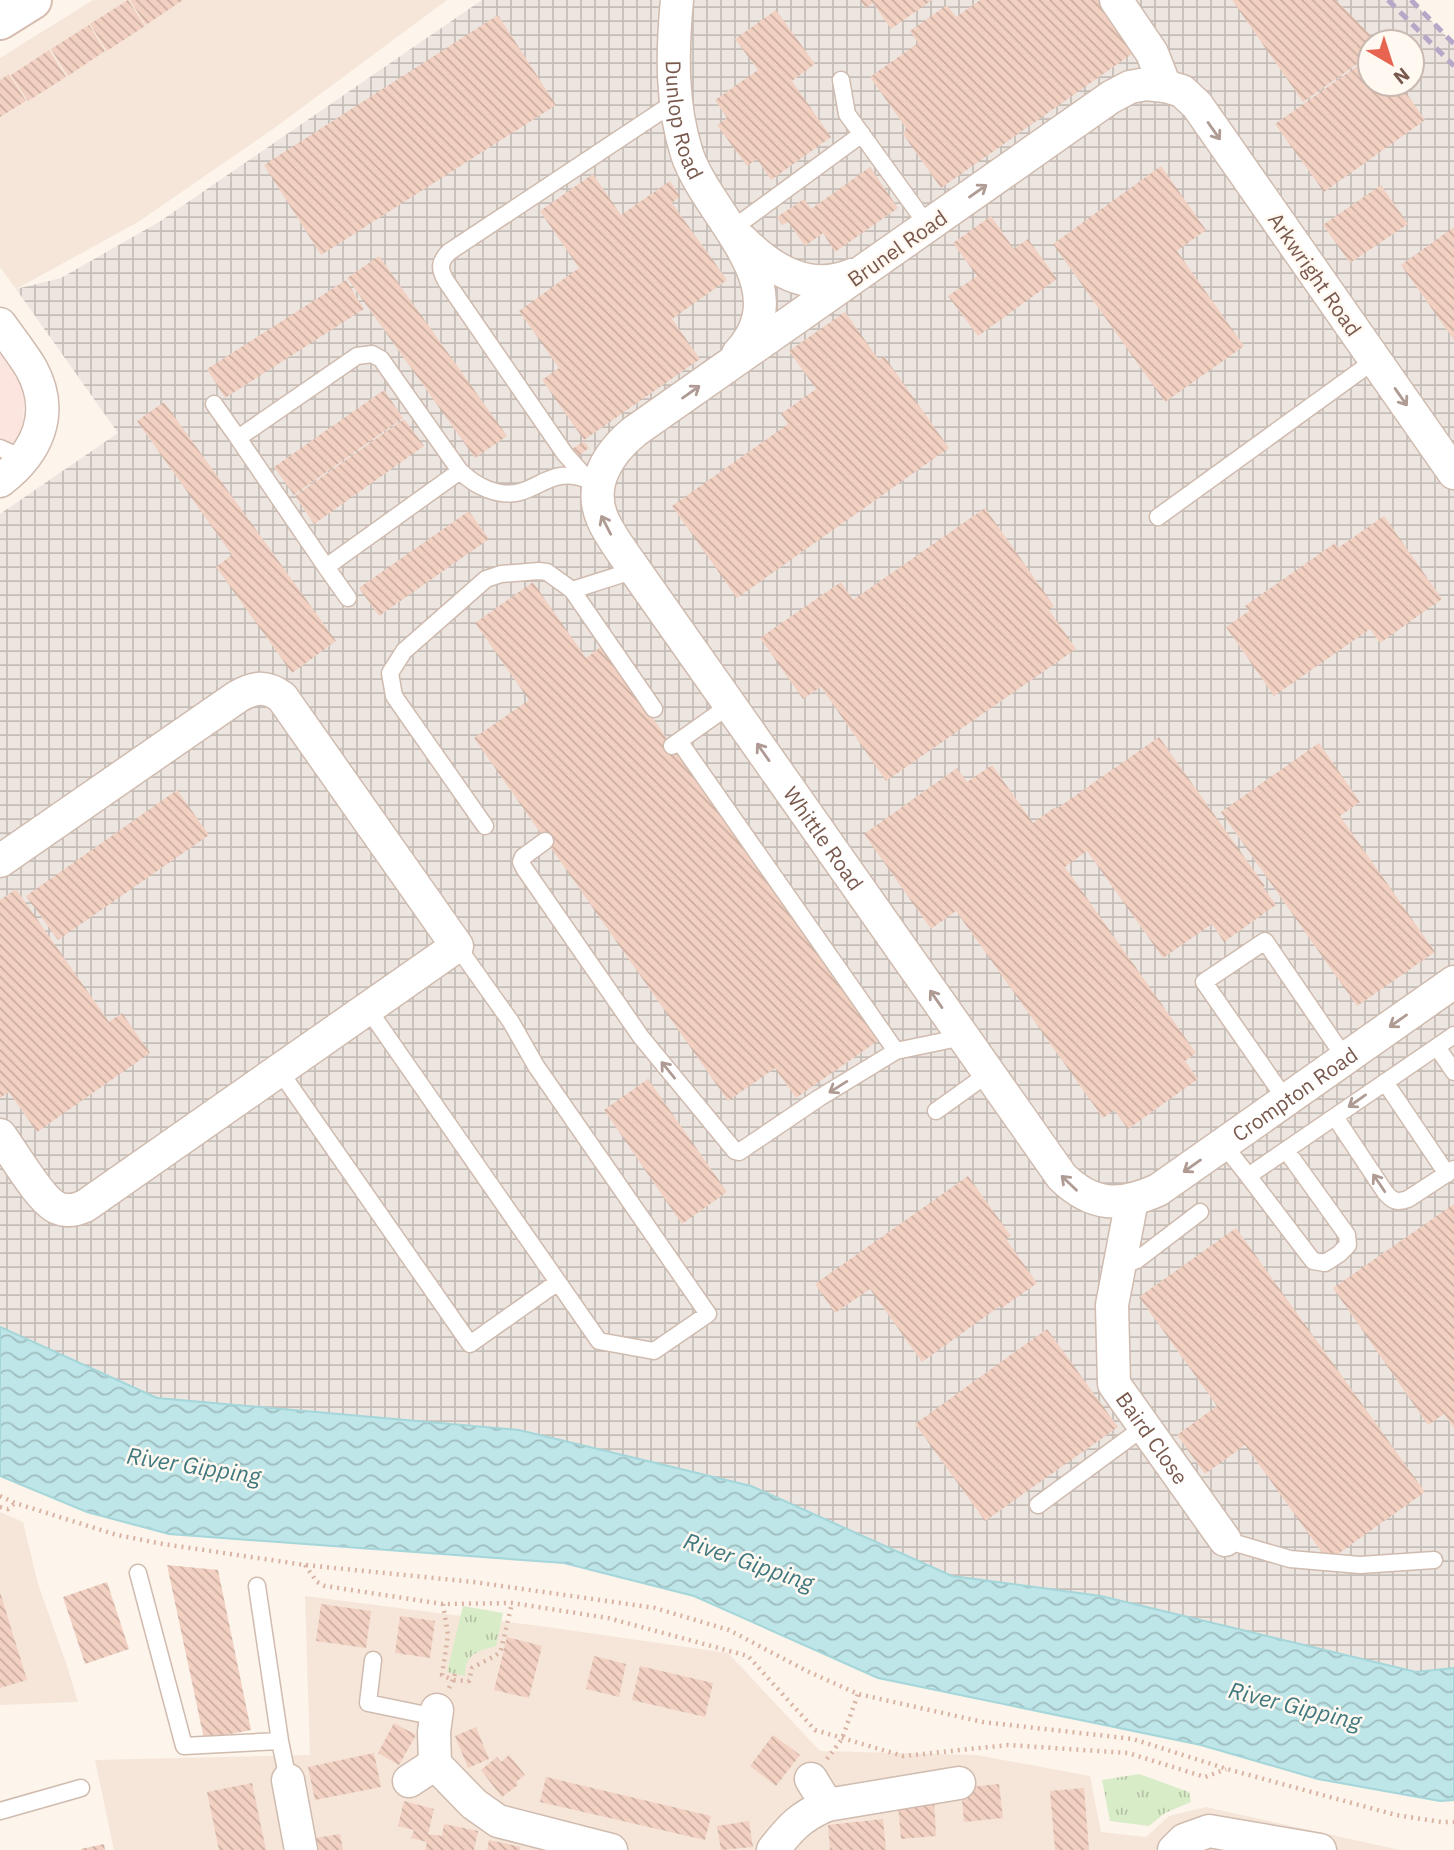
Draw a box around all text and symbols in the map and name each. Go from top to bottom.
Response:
north arrow [1356,28,1426,98]
street label: Dunlop Road [660,60,710,184]
text: N [1389,63,1415,90]
one-way arrow [1207,121,1221,140]
one-way arrow [968,184,987,198]
street label: Brunel Road [842,203,952,293]
street label: Arkwright Road [1262,207,1368,341]
one-way arrow [681,385,700,399]
one-way arrow [1394,387,1408,406]
one-way arrow [599,515,613,536]
one-way arrow [756,743,770,762]
street label: Whittle Road [777,781,870,896]
one-way arrow [929,990,943,1009]
one-way arrow [1389,1014,1408,1028]
street label: Crompton Road [1226,1040,1363,1148]
one-way arrow [660,1062,676,1080]
one-way arrow [828,1080,848,1094]
one-way arrow [1348,1094,1367,1108]
one-way arrow [1183,1159,1202,1173]
one-way arrow [1372,1174,1387,1193]
one-way arrow [1060,1175,1078,1191]
street label: Baird Close [1110,1386,1195,1490]
water label: River Gipping [125,1440,264,1491]
water label: River Gipping [680,1525,819,1598]
water label: River Gipping [1226,1674,1366,1736]

